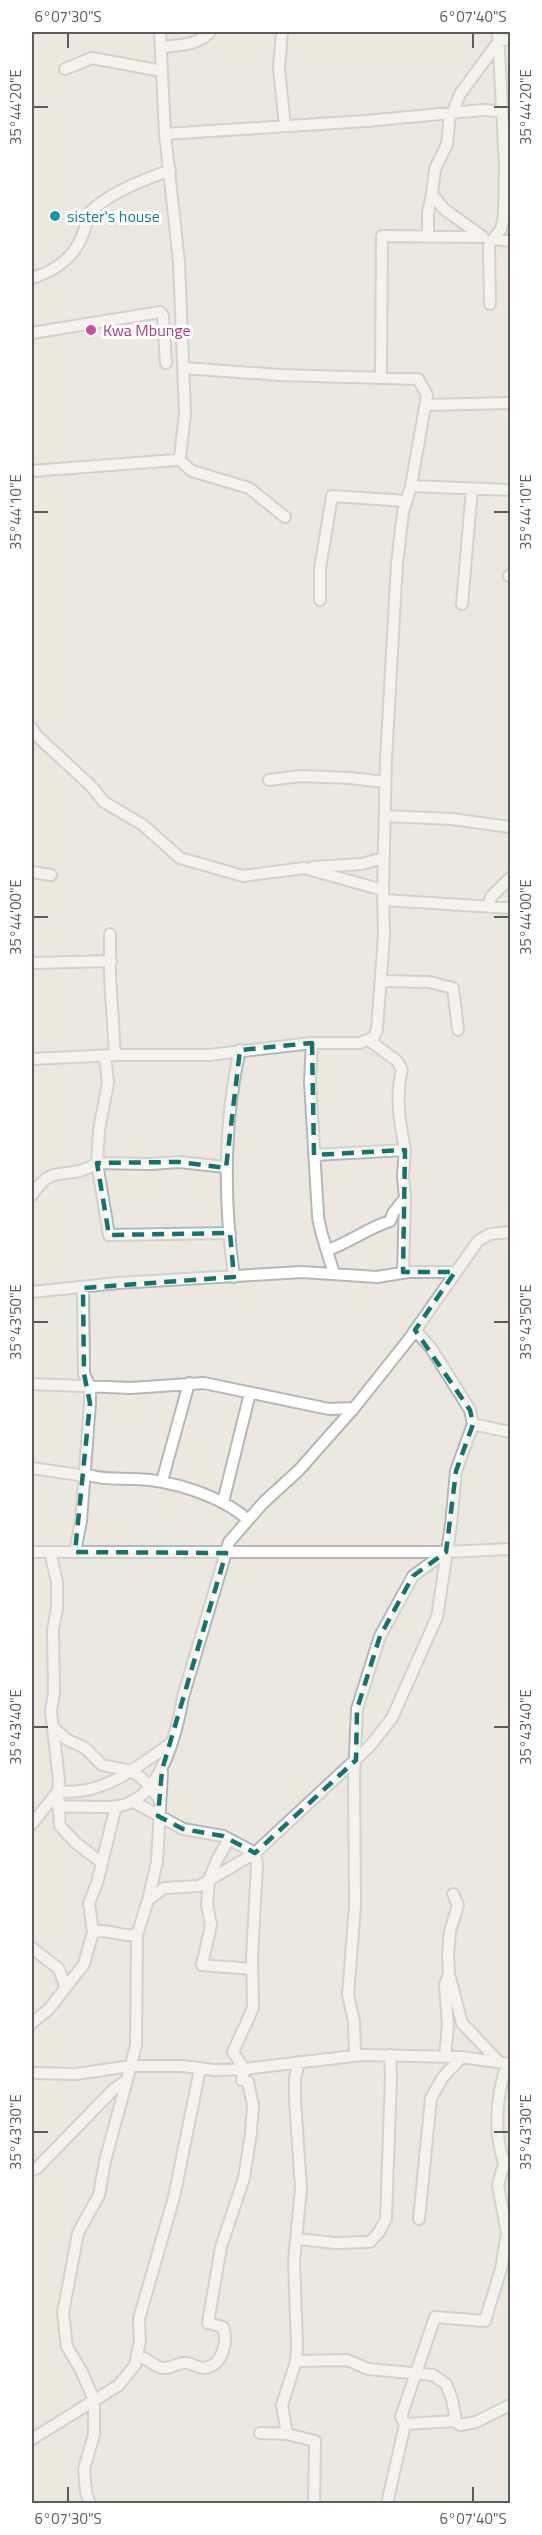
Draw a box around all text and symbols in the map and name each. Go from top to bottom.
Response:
text: 6°07'30"S [34,5,102,28]
text: 6°07'40"S [439,5,507,28]
text: 35°44'20"E [4,69,27,145]
text: 35°44'20"E [514,69,537,145]
place label: sister's house [67,204,160,228]
marker: sister's house [48,209,62,223]
place label: Kwa Mbunge [103,318,191,342]
marker: Kwa Mbunge [84,323,98,337]
text: 35°44'10"E [4,474,27,550]
text: 35°44'10"E [514,474,537,550]
text: 35°44'00"E [4,879,27,955]
text: 35°44'00"E [514,879,537,955]
text: 35°43'50"E [4,1284,27,1360]
text: 35°43'50"E [514,1284,537,1360]
text: 35°43'40"E [4,1689,27,1765]
text: 35°43'40"E [514,1689,537,1765]
text: 35°43'30"E [4,2094,27,2170]
text: 35°43'30"E [514,2094,537,2170]
text: 6°07'30"S [34,2507,102,2530]
text: 6°07'40"S [439,2507,507,2530]

